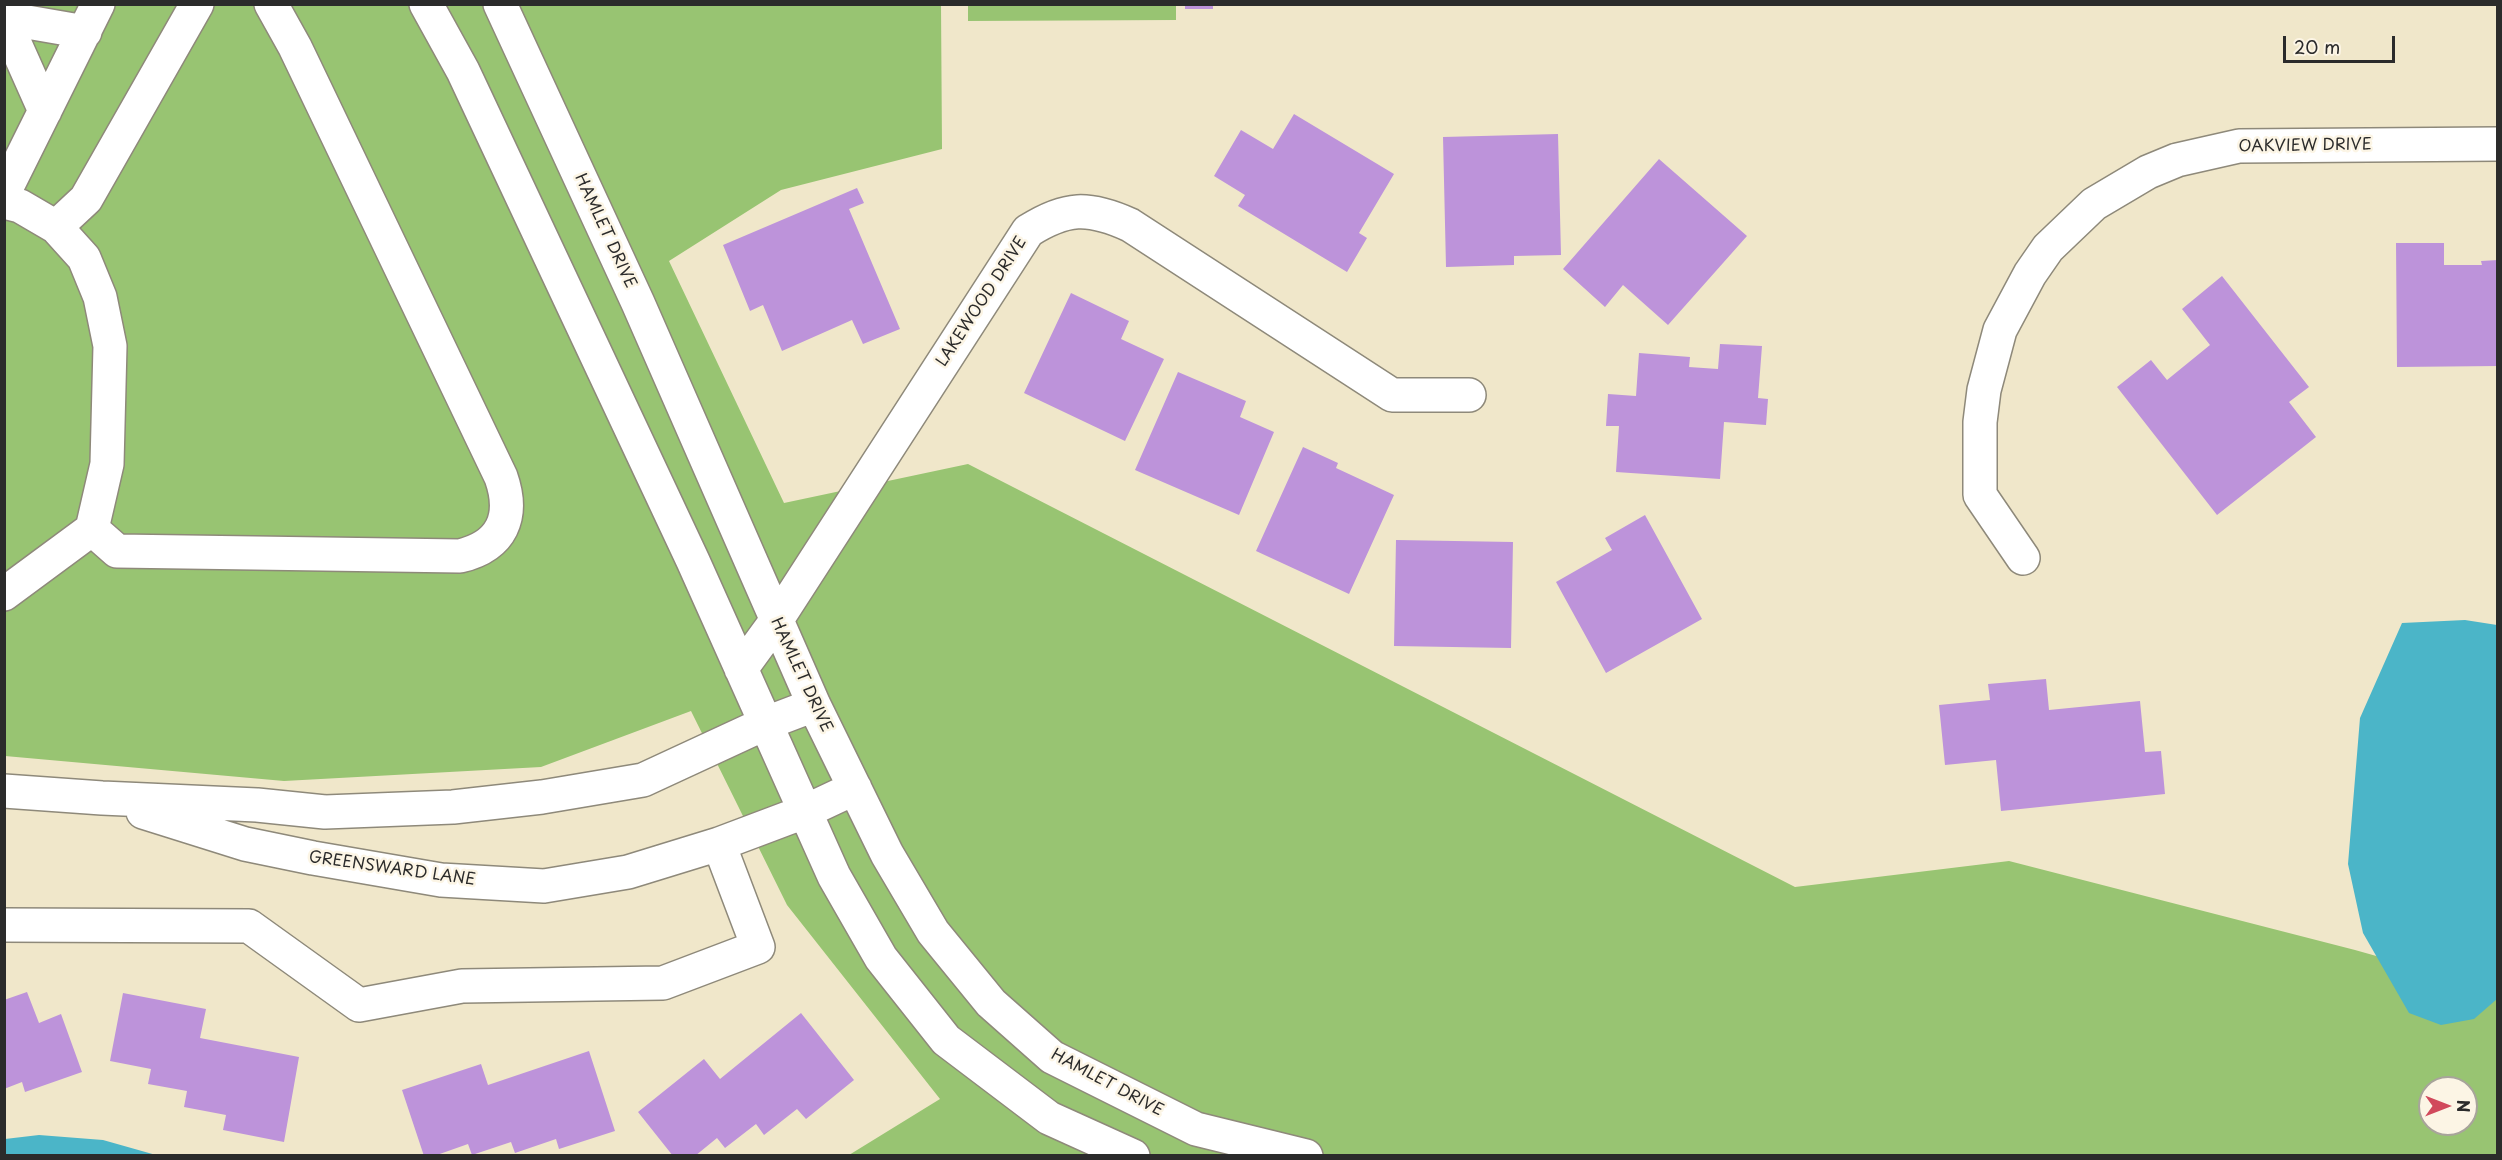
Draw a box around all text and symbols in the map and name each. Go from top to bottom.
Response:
scale bar [2286,24,2398,62]
text: 20 m [2294,33,2340,60]
street label: OAKVIEW DRIVE [2238,135,2372,157]
street label: HAMLET DRIVE [570,171,640,291]
street label: LAKEWOOD DRIVE [933,234,1031,370]
street label: HAMLET DRIVE [766,615,836,735]
street label: GREENSWARD LANE [307,848,477,890]
street label: HAMLET DRIVE [1048,1045,1166,1121]
north arrow [2418,1076,2478,1136]
text: N [2452,1100,2476,1112]

